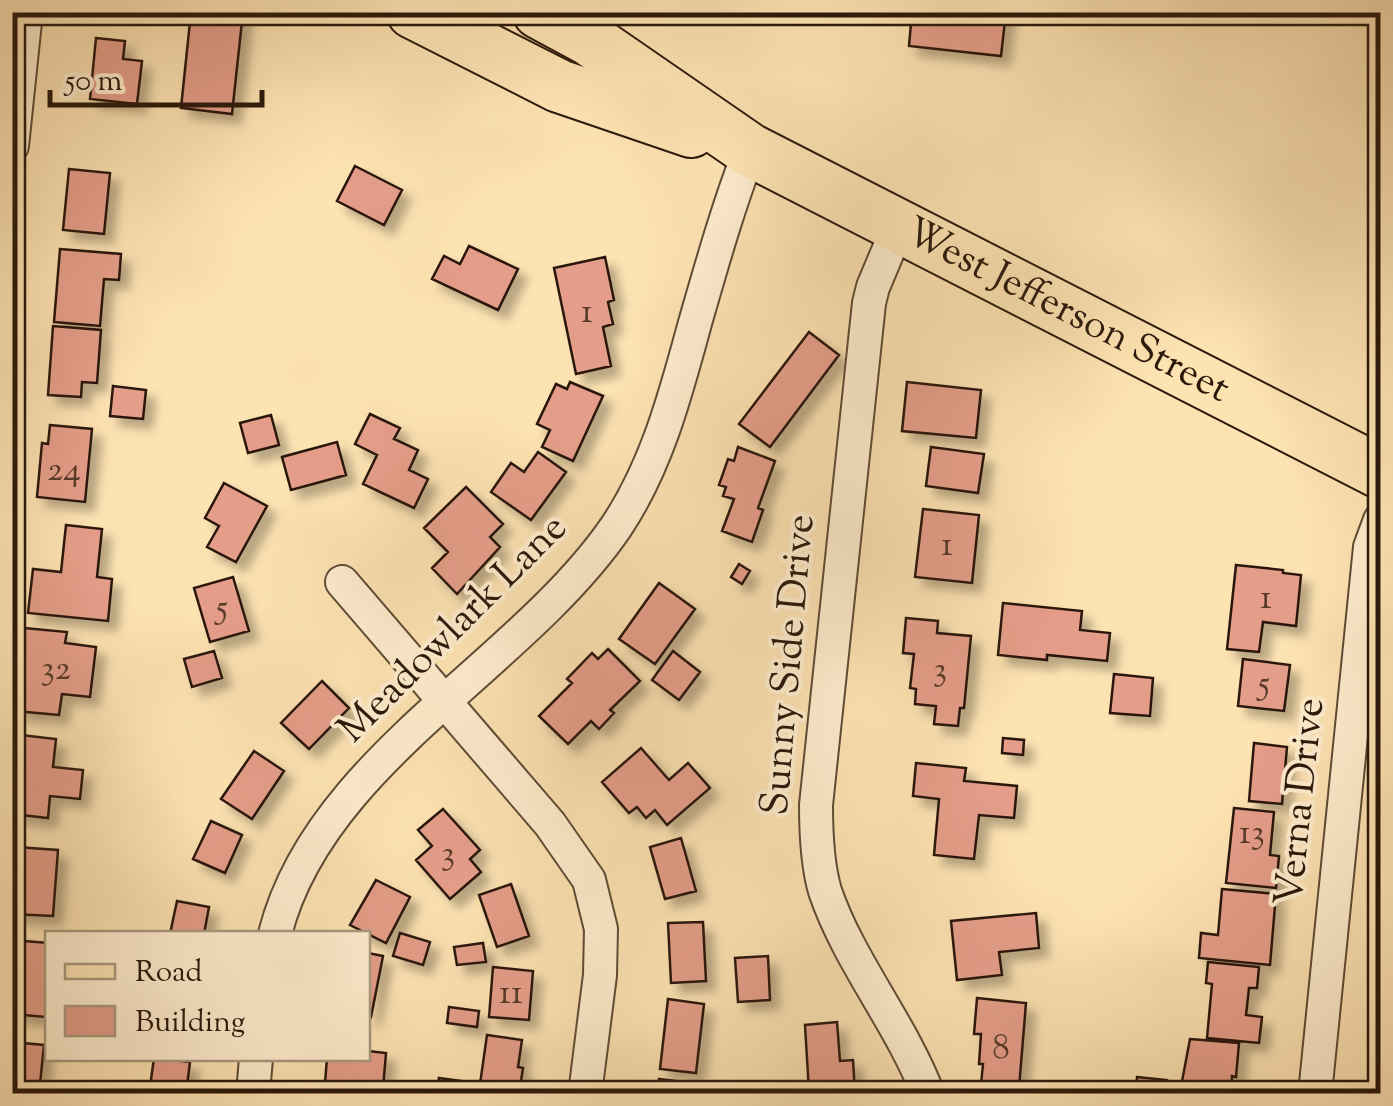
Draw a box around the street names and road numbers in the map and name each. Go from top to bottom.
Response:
street label: West Jefferson Street [894,205,1239,419]
street label: Meadowlark Lane [326,502,582,758]
street label: Sunny Side Drive [748,512,832,818]
street label: Verna Drive [1263,695,1341,909]

